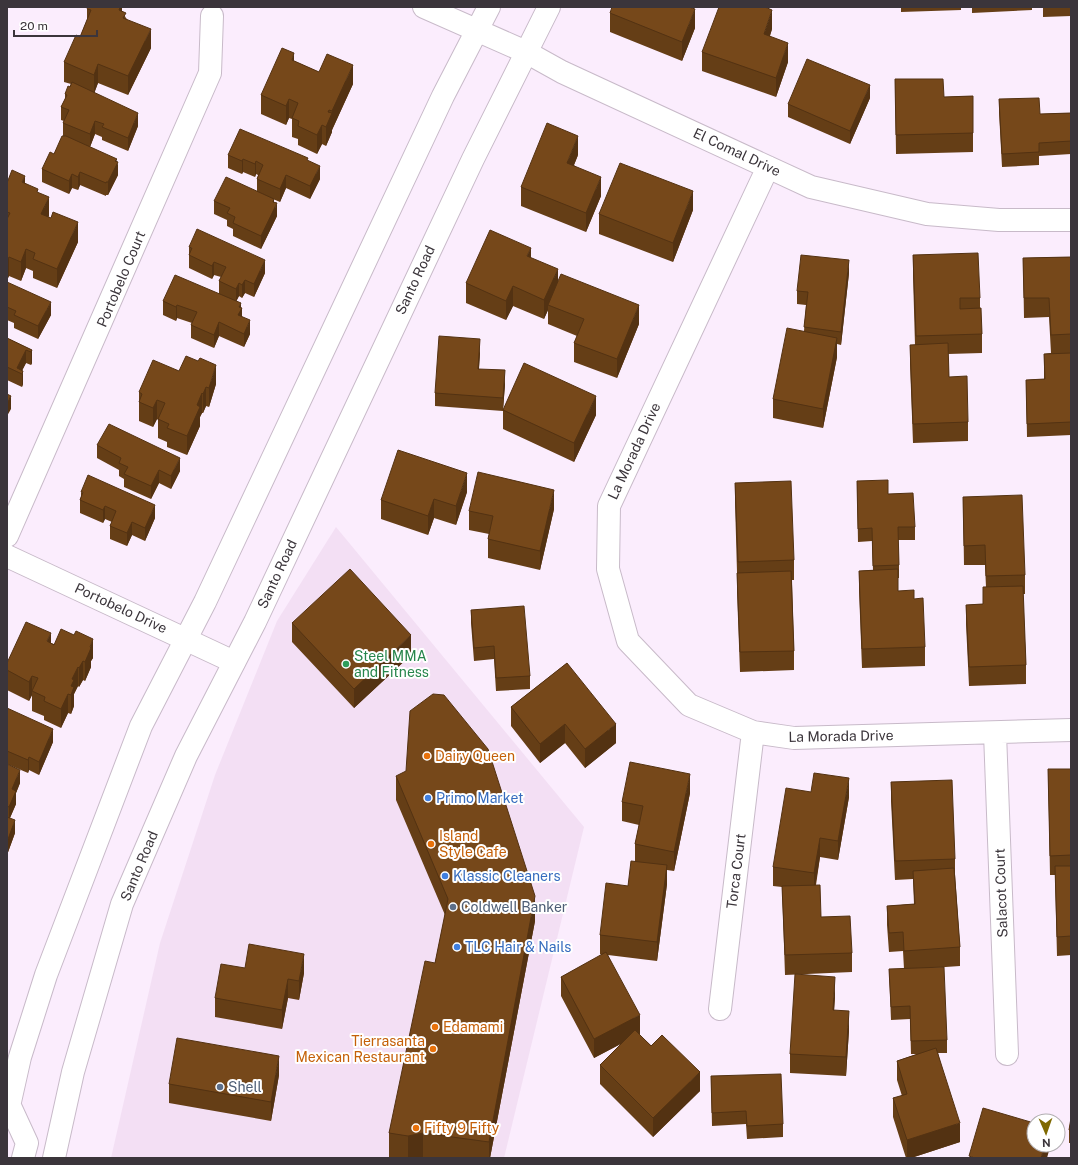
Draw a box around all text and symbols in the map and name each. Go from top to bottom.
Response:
scale bar [14,12,97,38]
text: 20 m [20,19,48,33]
street label: El Comal Drive [691,125,783,179]
street label: Portobelo Court [94,228,148,330]
street label: Santo Road [392,243,438,317]
street label: La Morada Drive [605,400,664,502]
street label: Santo Road [254,537,300,611]
street label: Portobelo Drive [72,580,170,636]
place label: Steel MMA and Fitness [354,648,429,680]
marker: Steel MMA and Fitness [341,659,351,669]
street label: La Morada Drive [788,727,894,745]
place label: Dairy Queen [435,748,515,764]
marker: Dairy Queen [422,751,432,761]
place label: Primo Market [436,790,523,806]
marker: Primo Market [423,793,433,803]
place label: Island Style Cafe [439,828,507,860]
street label: Santo Road [117,829,161,903]
street label: Torca Court [723,832,749,910]
marker: Island Style Cafe [426,839,436,849]
street label: Salacot Court [991,848,1011,938]
place label: Klassic Cleaners [453,868,561,884]
marker: Klassic Cleaners [440,871,450,881]
place label: Coldwell Banker [461,899,567,915]
marker: Coldwell Banker [448,902,458,912]
place label: TLC Hair & Nails [465,939,571,955]
marker: TLC Hair & Nails [452,942,462,952]
place label: Edamami [443,1019,503,1035]
marker: Edamami [430,1022,440,1032]
place label: Tierrasanta Mexican Restaurant [296,1033,425,1065]
marker: Tierrasanta Mexican Restaurant [428,1044,438,1054]
place label: Shell [228,1079,262,1095]
marker: Shell [215,1082,225,1092]
north arrow [1026,1113,1066,1153]
place label: Fifty 9 Fifty [424,1120,500,1136]
marker: Fifty 9 Fifty [411,1123,421,1133]
text: N [1042,1137,1051,1149]

